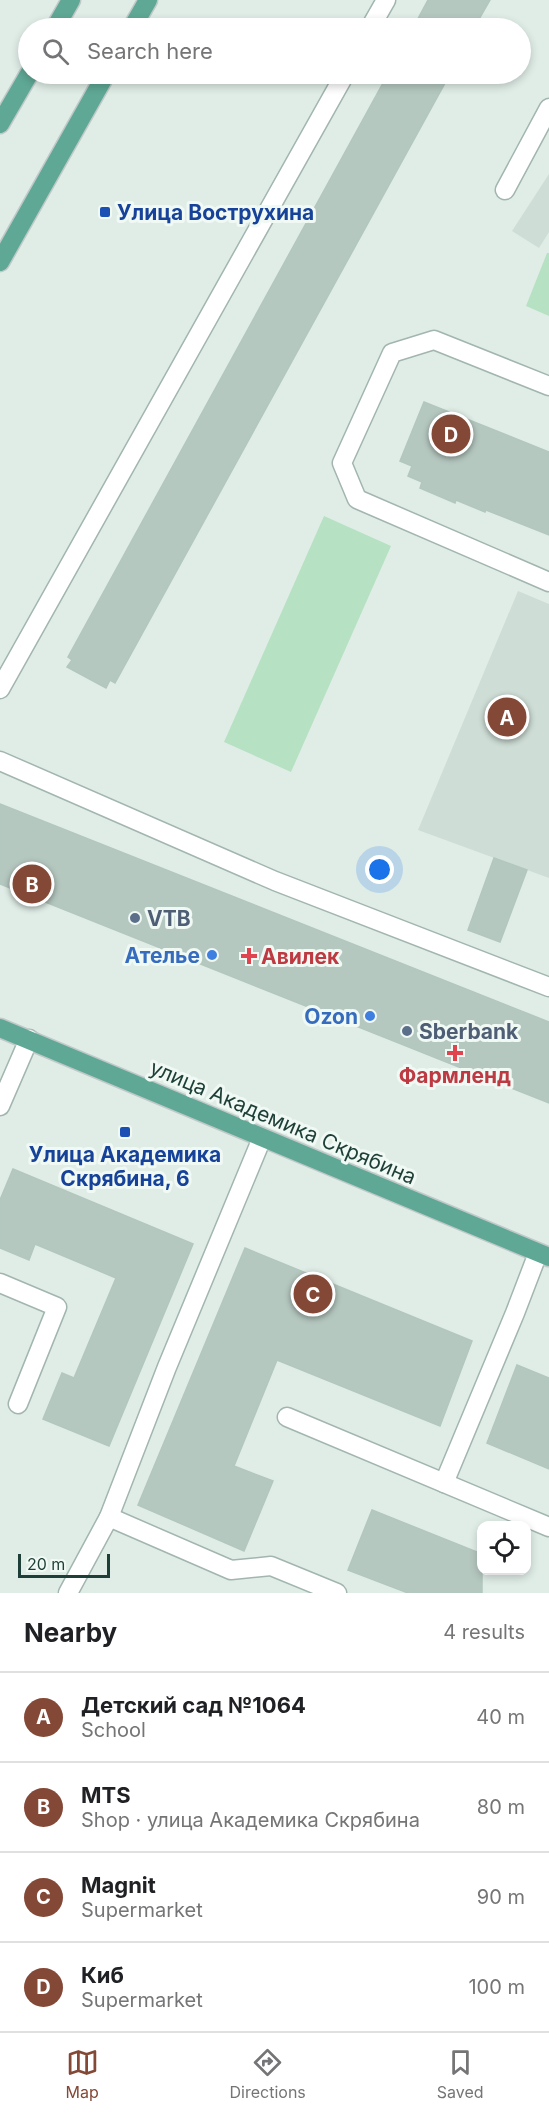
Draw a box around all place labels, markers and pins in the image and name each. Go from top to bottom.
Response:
place label: Улица Вострухина [117,200,314,225]
marker: Улица Вострухина [98,205,112,219]
pin: D [432,412,470,456]
pin: A [488,694,526,740]
pin: B [12,862,51,906]
place label: VTB [147,906,191,931]
marker: VTB [128,911,142,925]
place label: Ателье [125,943,200,968]
place label: Авилек [261,944,340,969]
marker: Ателье [205,948,219,962]
marker: Авилек [242,949,256,963]
place label: Ozon [304,1004,358,1029]
marker: Ozon [363,1009,377,1023]
place label: Sberbank [419,1019,519,1044]
marker: Sberbank [400,1024,414,1038]
marker: Фармленд [448,1046,462,1060]
place label: Фармленд [399,1063,511,1088]
marker: Улица Академика Скрябина, 6 [118,1125,132,1139]
place label: Улица Академика Скрябина, 6 [29,1142,221,1191]
pin: C [294,1272,332,1316]

